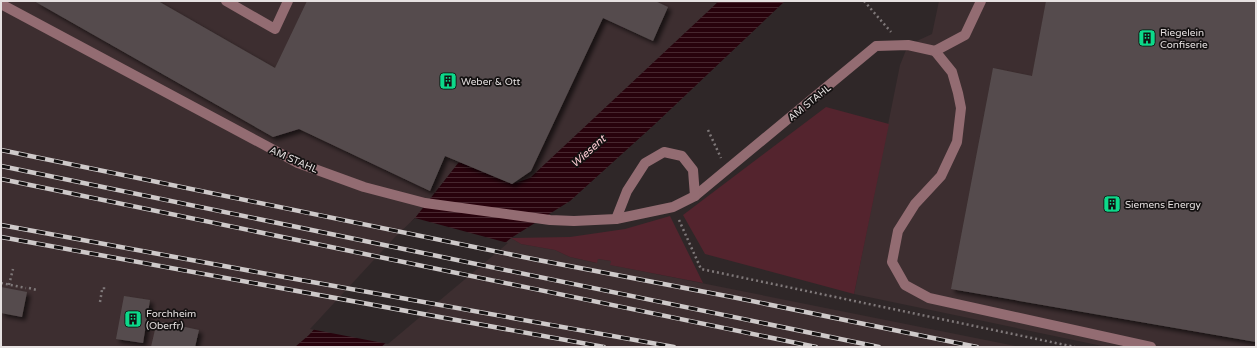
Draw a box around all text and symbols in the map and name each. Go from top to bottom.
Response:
place label: Riegelein Confiserie [1160,27,1208,51]
building icon: Riegelein Confiserie [1137,28,1157,48]
building icon: Weber & Ott [438,71,458,91]
place label: Weber & Ott [461,76,521,88]
street label: AM STAHL [786,82,834,124]
water label: Wiesent [568,131,610,170]
street label: AM STAHL [268,144,320,176]
building icon: Siemens Energy [1102,194,1122,214]
place label: Siemens Energy [1125,199,1202,211]
place label: Forchheim (Oberfr) [146,308,196,332]
building icon: Forchheim (Oberfr) [123,309,143,329]

